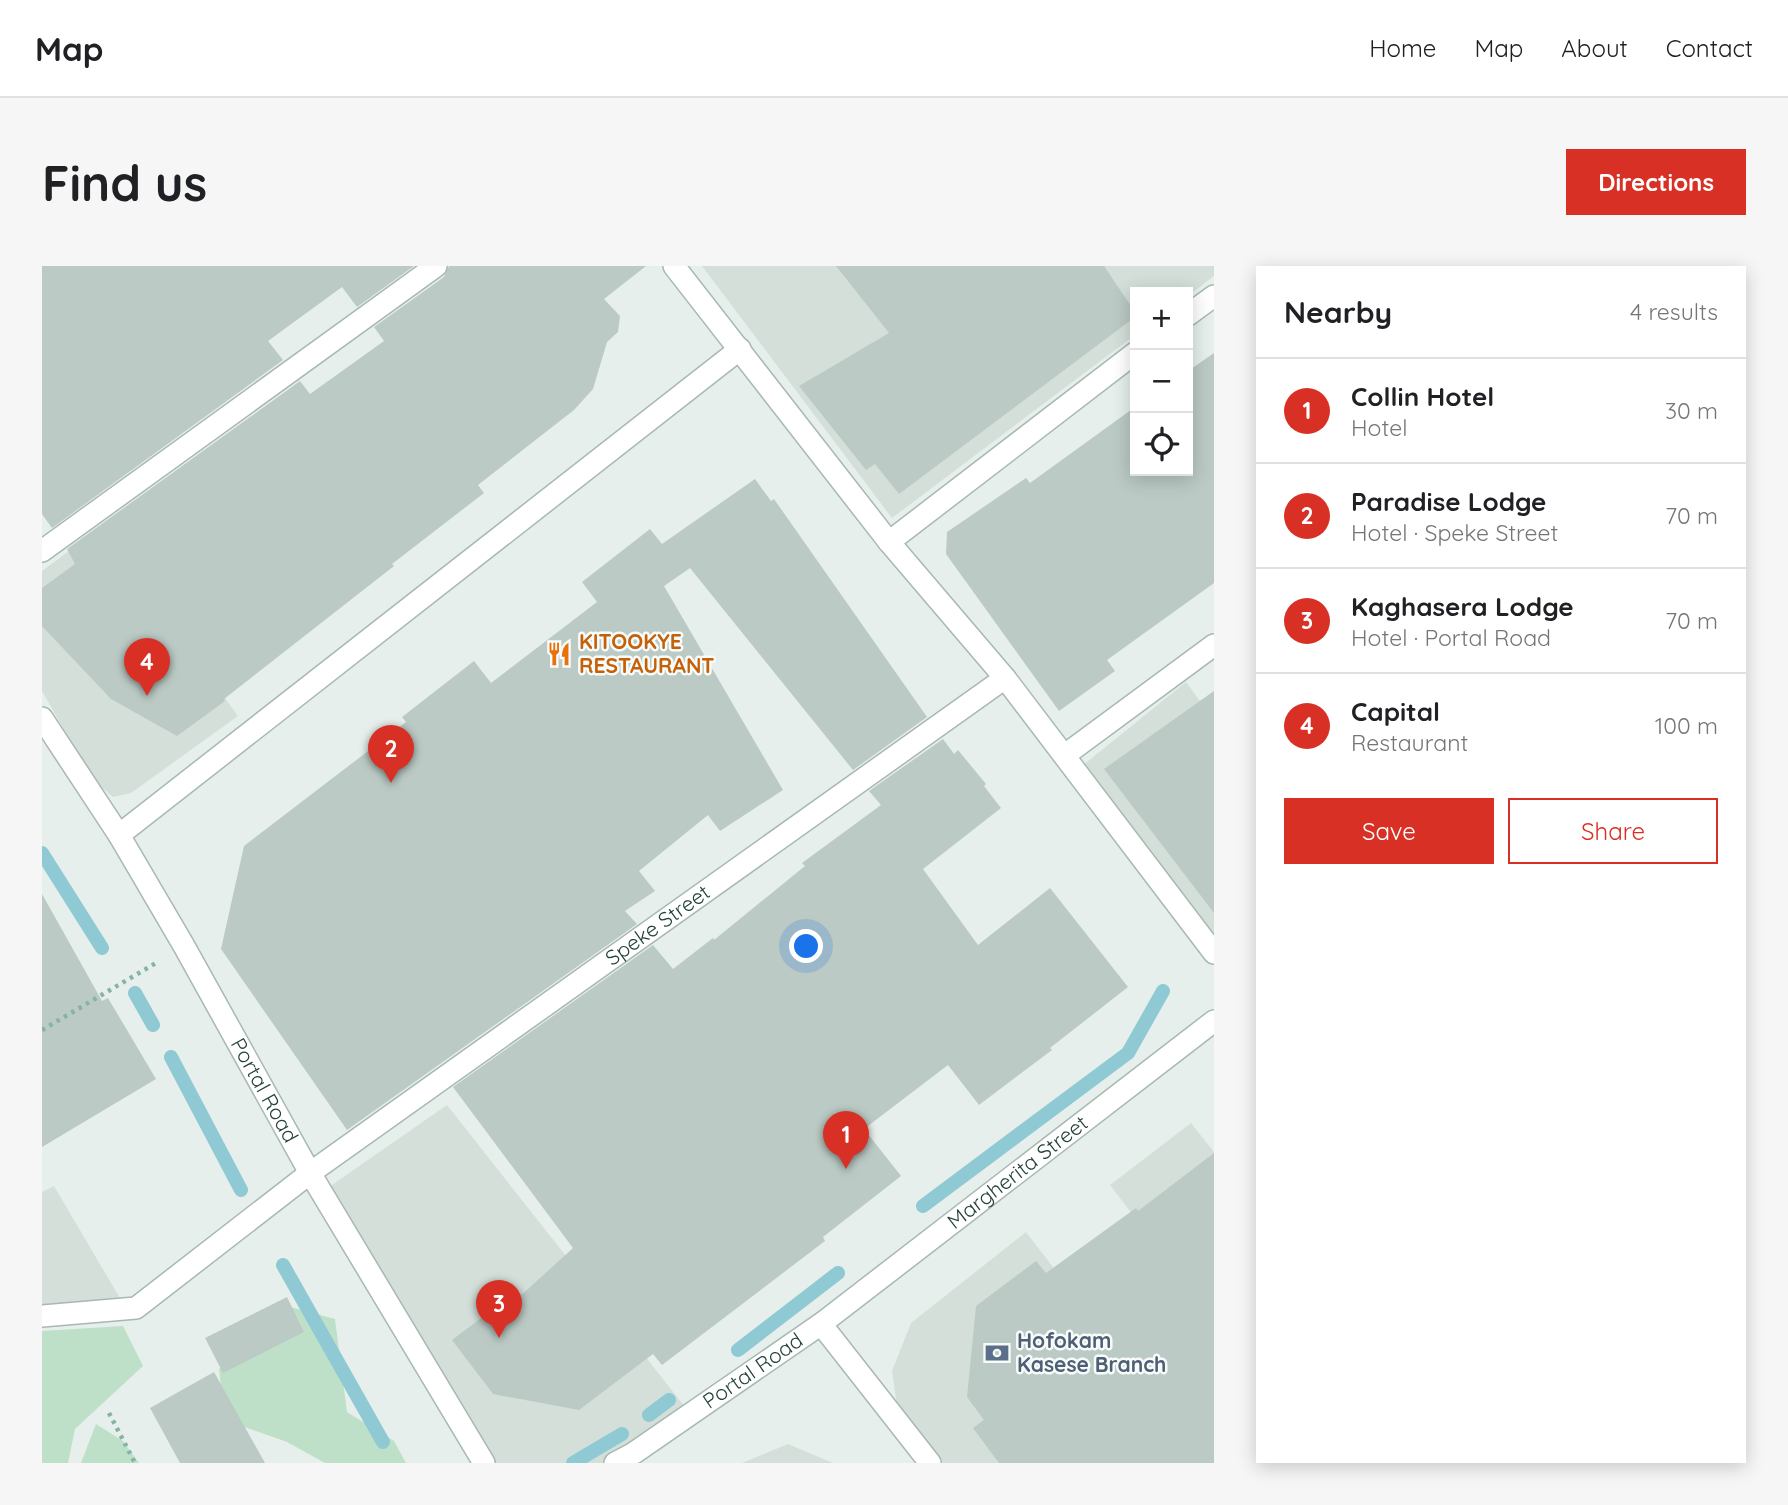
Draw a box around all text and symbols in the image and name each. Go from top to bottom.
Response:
text: Map [35,28,103,69]
text: Home [1369,33,1436,63]
text: Map [1474,33,1523,63]
text: About [1561,33,1628,63]
text: Contact [1666,33,1753,63]
button: Directions [1566,149,1746,215]
text: Find us [42,152,207,213]
map controls [1130,287,1193,476]
button: + [1130,287,1193,350]
text: Nearby [1284,293,1392,331]
text: 4 results [1630,297,1718,326]
button: − [1130,350,1193,413]
text: Collin Hotel [1351,380,1494,413]
text: 1 [1303,396,1311,425]
text: 30 m [1665,396,1718,425]
button: locate [1130,413,1193,476]
text: Hotel [1351,413,1407,442]
text: Paradise Lodge [1351,485,1546,518]
text: 2 [1300,501,1314,530]
text: 70 m [1665,501,1718,530]
text: Hotel · Speke Street [1351,518,1558,547]
text: Kaghasera Lodge [1351,590,1574,623]
text: 3 [1301,606,1313,635]
text: 70 m [1665,606,1718,635]
text: Hotel · Portal Road [1351,623,1551,652]
place label: KITOOKYE RESTAURANT [579,628,715,678]
pin: 4 [124,638,170,696]
restaurant icon: KITOOKYE RESTAURANT [545,640,573,668]
text: Capital [1351,695,1440,728]
text: 4 [1300,711,1314,740]
text: 100 m [1655,711,1718,740]
pin: 2 [368,725,414,783]
text: Restaurant [1351,728,1468,757]
button: Save [1284,798,1494,864]
button: Share [1508,798,1718,864]
street label: Speke Street [600,878,715,971]
your location [789,929,823,963]
street label: Portal Road [226,1033,305,1147]
street label: Margherita Street [942,1109,1093,1234]
pin: 1 [823,1111,869,1169]
pin: 3 [476,1280,522,1338]
street label: Portal Road [697,1327,807,1414]
place label: Hofokam Kasese Branch [1017,1327,1166,1377]
bank icon: Hofokam Kasese Branch [983,1339,1011,1367]

